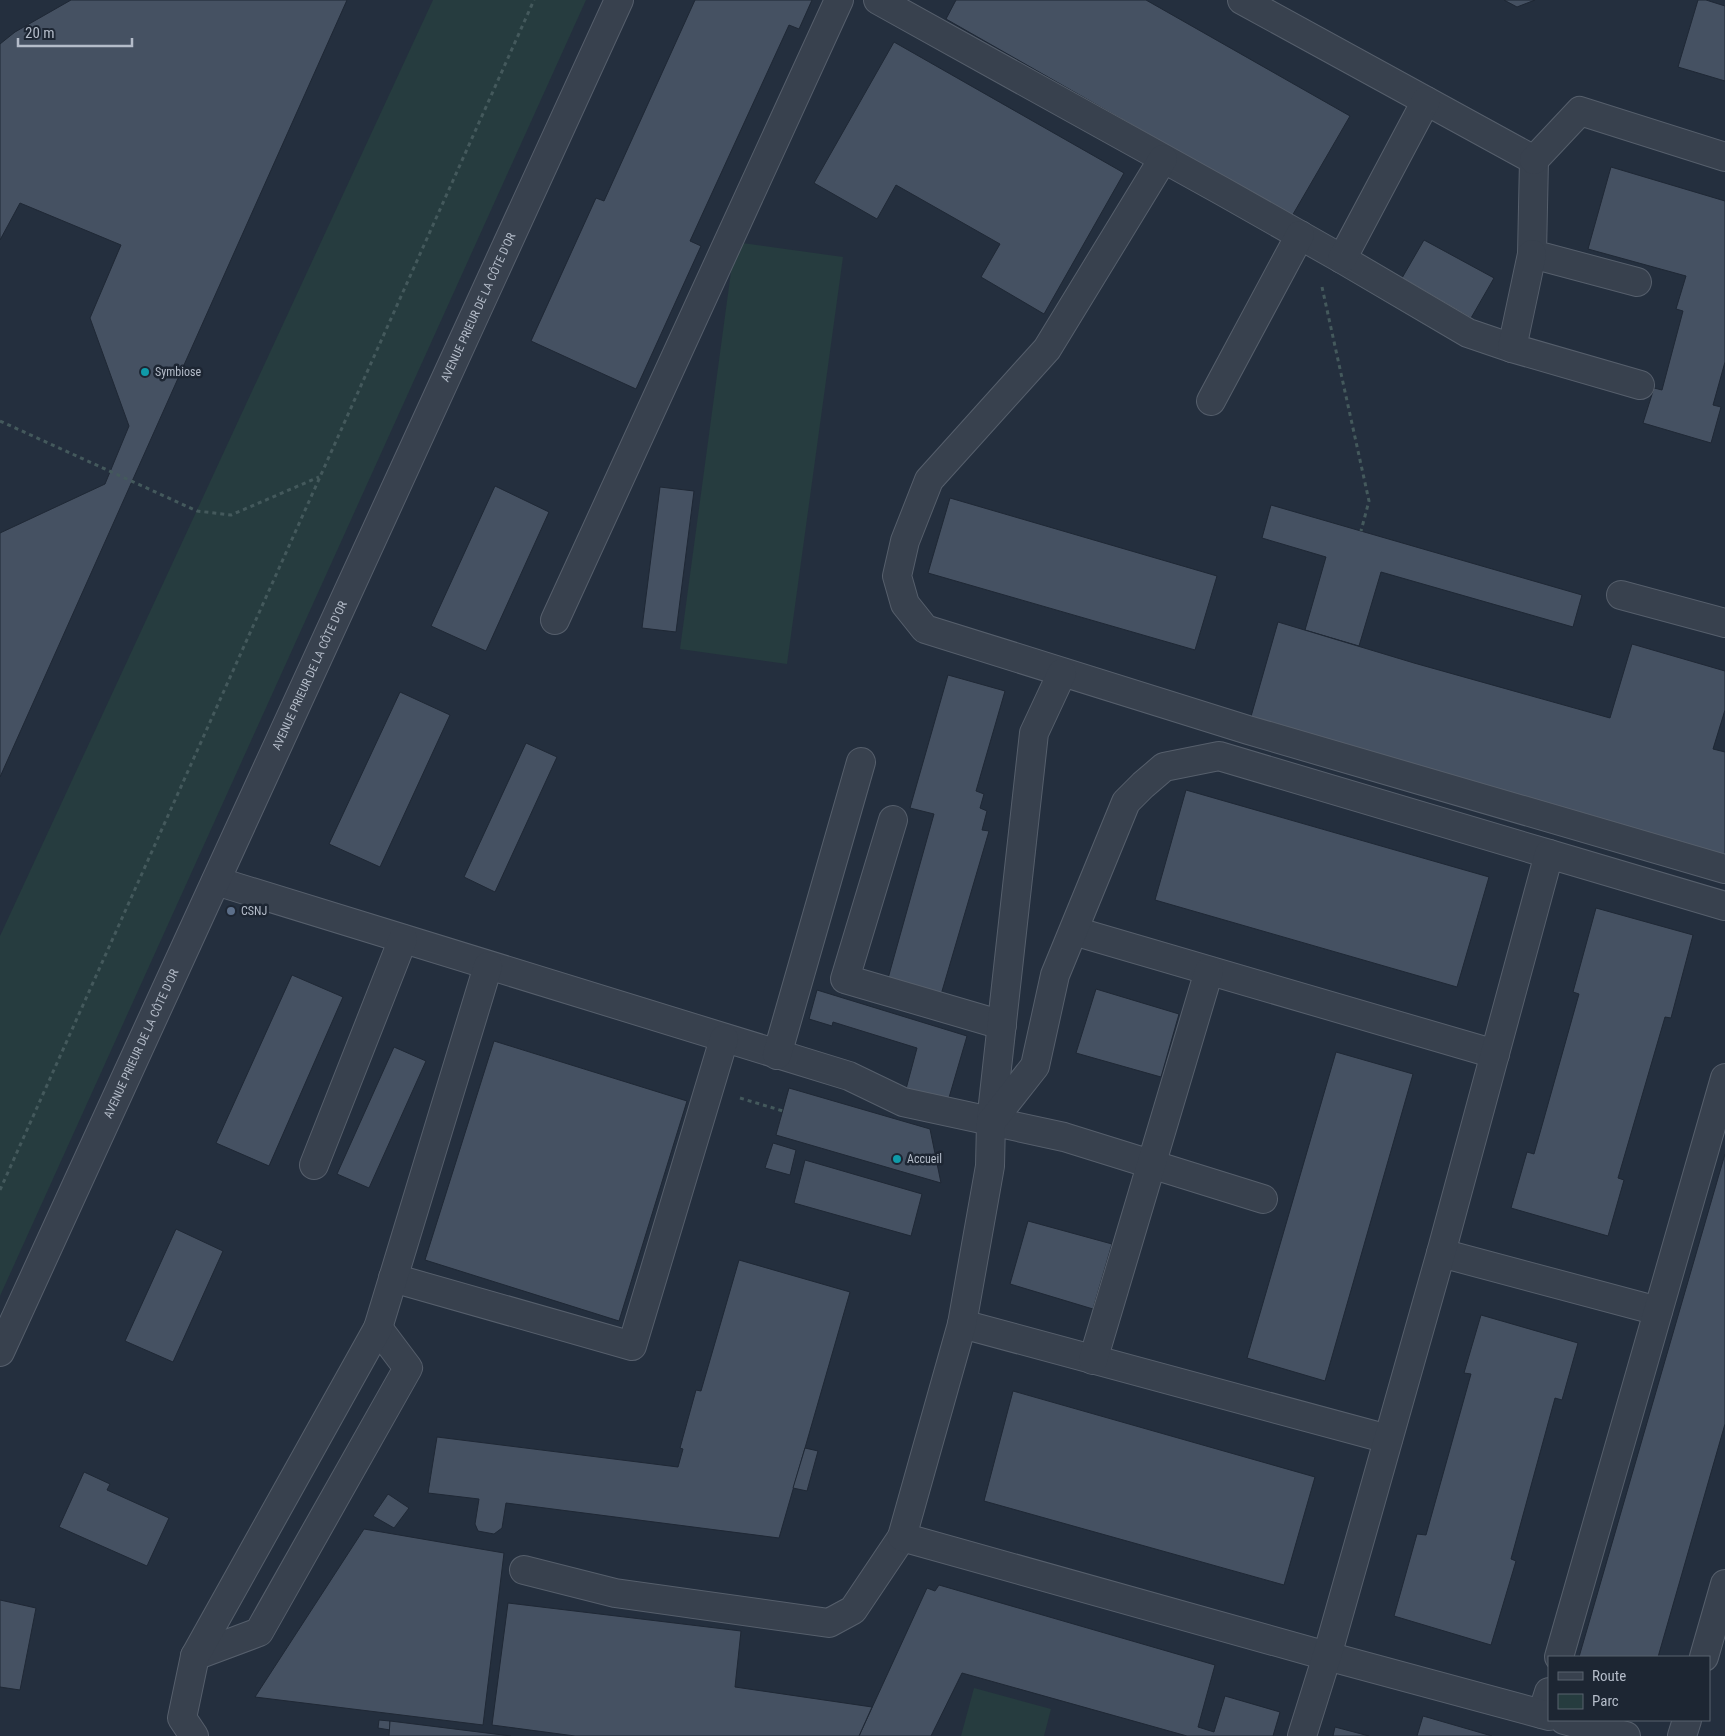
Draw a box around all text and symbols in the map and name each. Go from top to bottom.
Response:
scale bar [18,15,131,47]
text: 20 m [25,24,55,42]
street label: AVENUE PRIEUR DE LA CÔTE D'OR [438,230,519,384]
place label: Symbiose [155,365,201,379]
marker: Symbiose [139,366,151,378]
street label: AVENUE PRIEUR DE LA CÔTE D'OR [270,598,350,752]
place label: CSNJ [241,904,267,918]
marker: CSNJ [225,905,237,917]
street label: AVENUE PRIEUR DE LA CÔTE D'OR [101,966,182,1121]
place label: Accueil [907,1152,942,1166]
marker: Accueil [891,1153,903,1165]
legend [1548,1656,1710,1721]
text: Route [1592,1667,1626,1685]
text: Parc [1592,1692,1619,1710]

